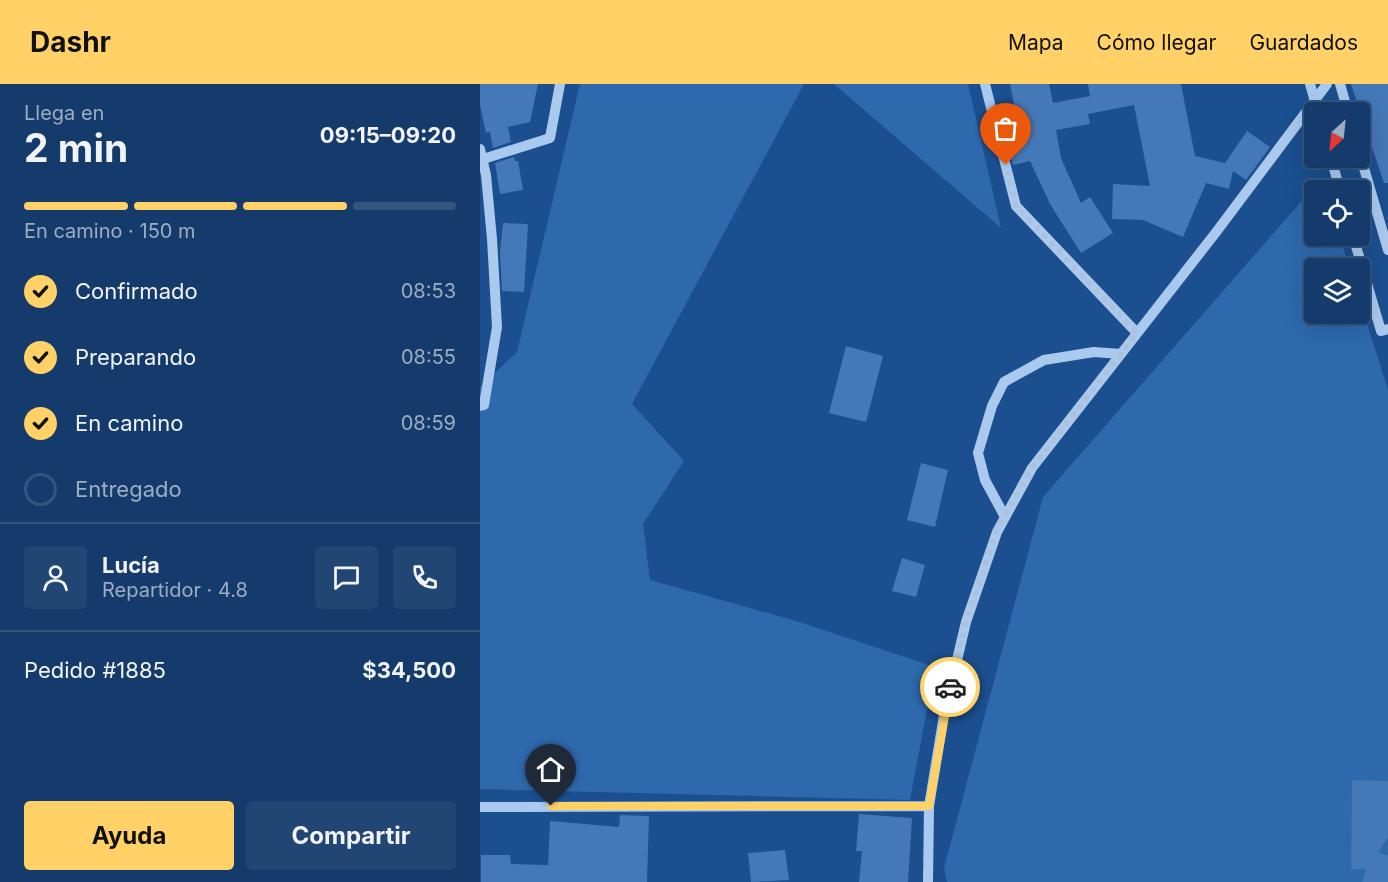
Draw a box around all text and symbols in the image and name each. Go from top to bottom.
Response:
text: Dashr [30,25,111,59]
text: Mapa [1008,30,1064,55]
text: Cómo llegar [1097,30,1216,55]
text: Guardados [1249,30,1358,55]
text: Llega en [24,101,104,125]
north arrow [1304,102,1370,168]
map controls [1304,102,1370,324]
pin [980,103,1031,165]
icon: bag [989,112,1022,145]
text: 09:15–09:20 [320,122,456,148]
text: 2 min [24,124,128,171]
button: locate [1304,180,1370,246]
text: En camino · 150 m [24,219,196,243]
button: layers [1304,258,1370,324]
icon: check [24,275,57,308]
text: Confirmado [75,278,198,304]
text: 08:53 [401,279,456,303]
icon: check [24,341,57,374]
text: Preparando [75,344,196,370]
text: 08:55 [401,345,456,369]
icon: check [24,407,57,440]
text: En camino [75,410,183,436]
text: 08:59 [401,411,456,435]
text: Entregado [75,476,182,502]
button: person [24,546,87,609]
button: chat [315,546,378,609]
button: phone [393,546,456,609]
text: Lucía [102,552,160,578]
text: Repartidor · 4.8 [102,578,248,602]
text: Pedido #1885 [24,657,166,683]
text: $34,500 [362,657,456,683]
courier [920,657,980,717]
icon: car [934,671,967,704]
pin [525,744,576,806]
icon: home [534,753,567,786]
button: Ayuda [24,801,234,870]
button: Compartir [246,801,456,870]

